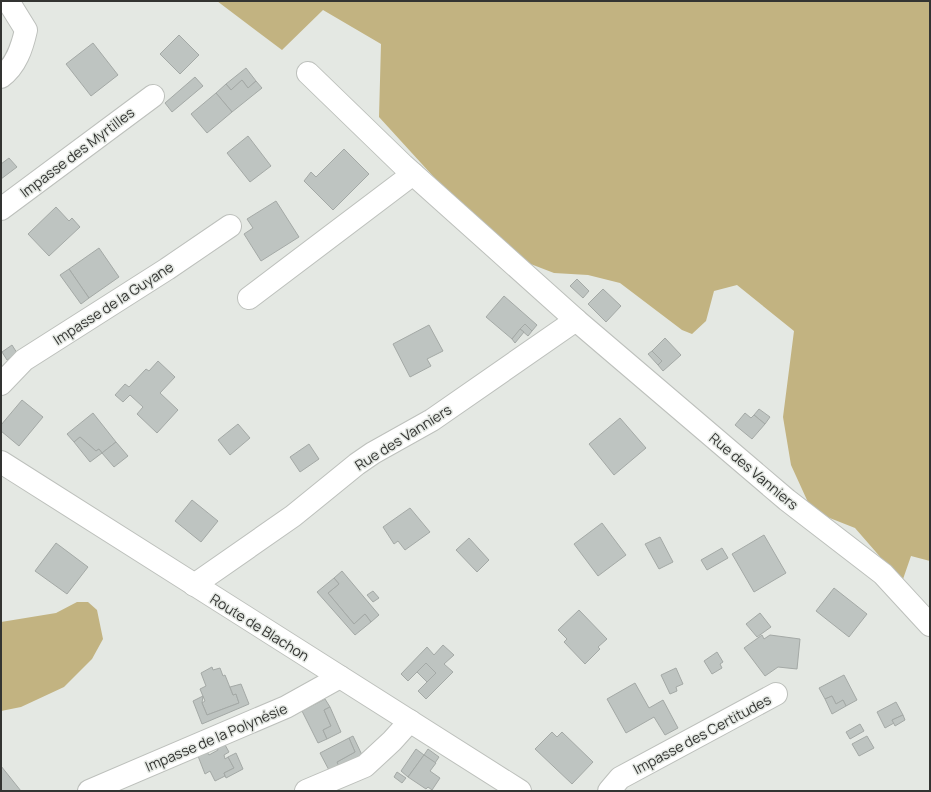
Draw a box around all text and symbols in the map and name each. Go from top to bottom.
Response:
street label: Impasse des Myrtilles [16,103,138,201]
street label: Impasse de la Guyane [49,257,177,349]
street label: Rue des Vanniers [351,400,455,474]
street label: Rue des Vanniers [706,428,802,514]
street label: Route de Blachon [207,589,313,665]
street label: Impasse des Certitudes [630,690,774,778]
street label: Impasse de la Polynésie [142,698,290,776]

